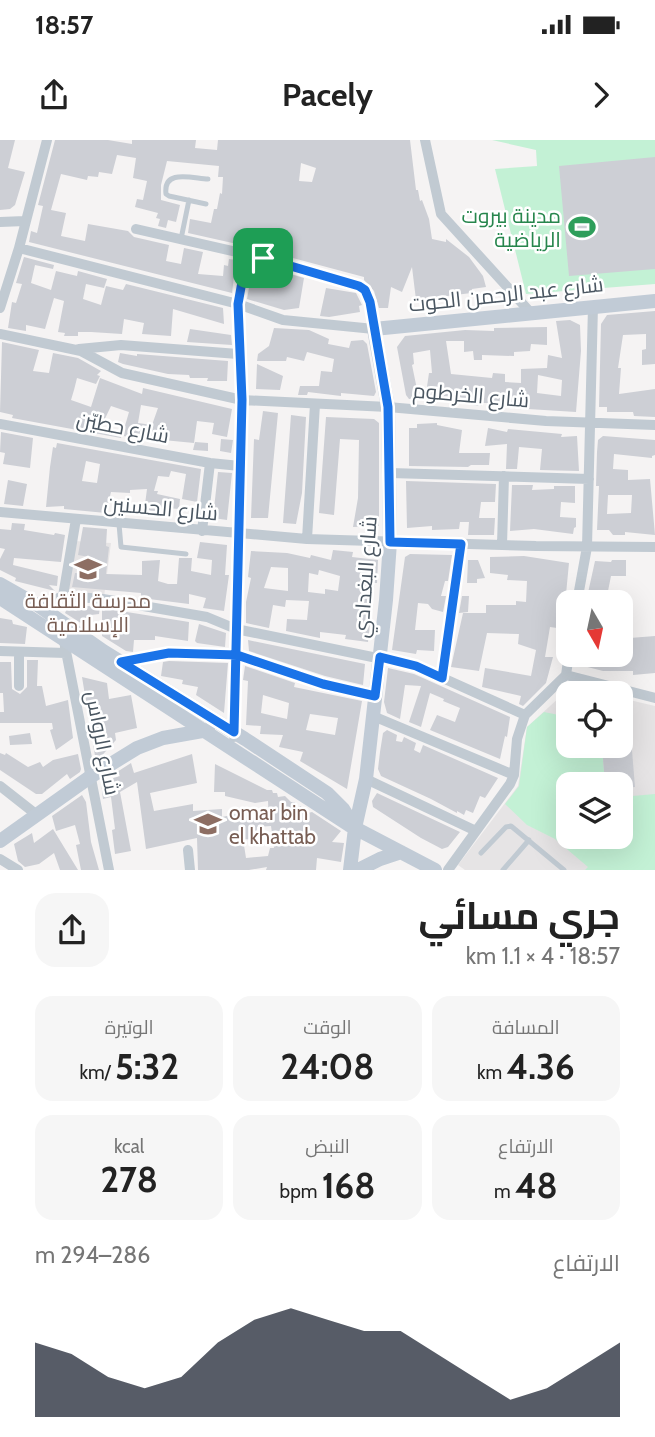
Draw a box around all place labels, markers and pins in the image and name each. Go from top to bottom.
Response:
place label: مدينة بيروت الرياضية [462,203,561,252]
sports icon: مدينة بيروت الرياضية [567,212,597,242]
pin [233,228,293,288]
school or university icon: مدرسة الثقافة الإسلامية [73,554,103,584]
place label: مدرسة الثقافة الإسلامية [25,588,151,638]
place label: omar bin el khattab [229,800,316,849]
school or university icon: omar bin el khattab [193,809,223,839]

